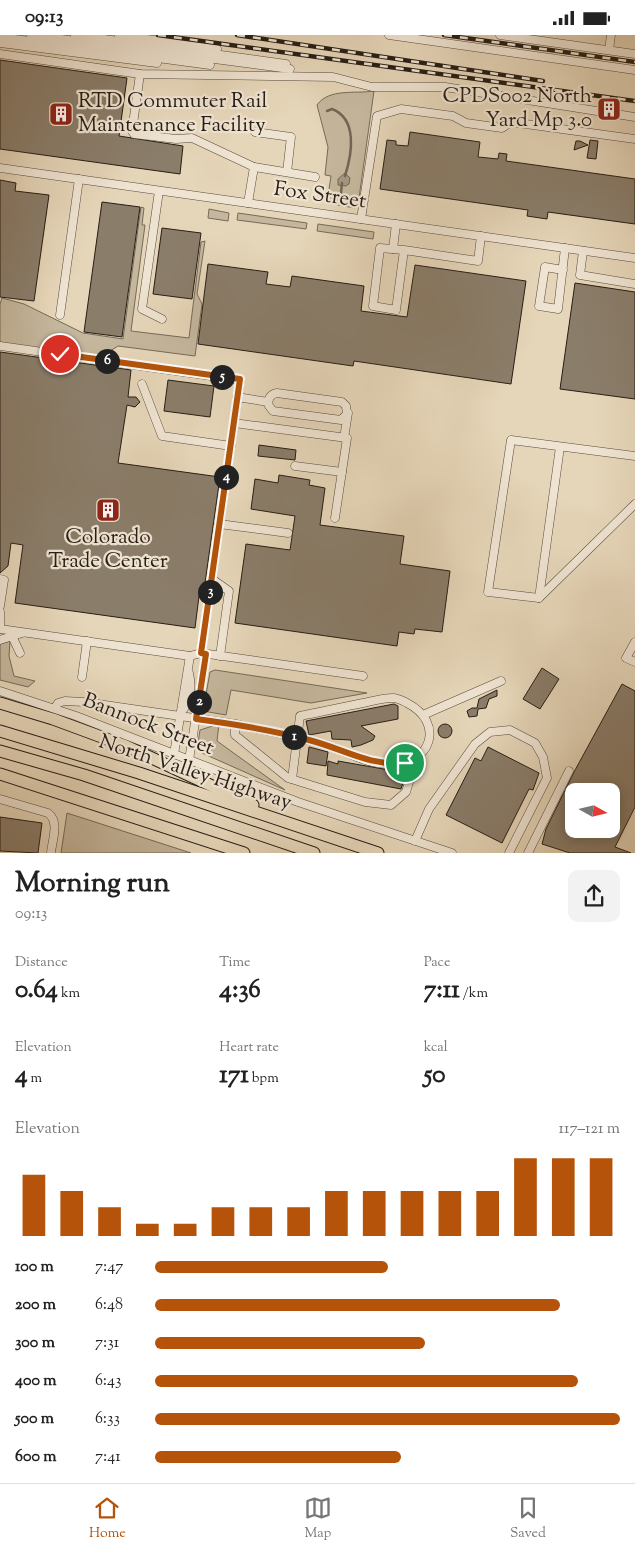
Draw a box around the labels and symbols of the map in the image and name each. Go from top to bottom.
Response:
place label: CPDS002 North Yard Mp 3.0 [442,82,592,136]
place label: RTD Commuter Rail Maintenance Facility [78,87,268,141]
building icon: CPDS002 North Yard Mp 3.0 [596,96,622,122]
building icon: RTD Commuter Rail Maintenance Facility [48,101,74,127]
street label: Fox Street [272,175,368,217]
pin [39,333,81,375]
pin: 6 [94,349,120,373]
pin: 5 [210,365,234,389]
pin: 4 [214,465,238,489]
building icon: Colorado Trade Center [95,497,121,523]
place label: Colorado Trade Center [48,523,168,577]
pin: 3 [198,579,222,605]
street label: Bannock Street [78,686,218,764]
pin: 2 [186,689,212,715]
pin: 1 [282,725,306,749]
street label: North Valley Highway [95,728,296,819]
pin [384,742,426,784]
north arrow [565,783,620,837]

